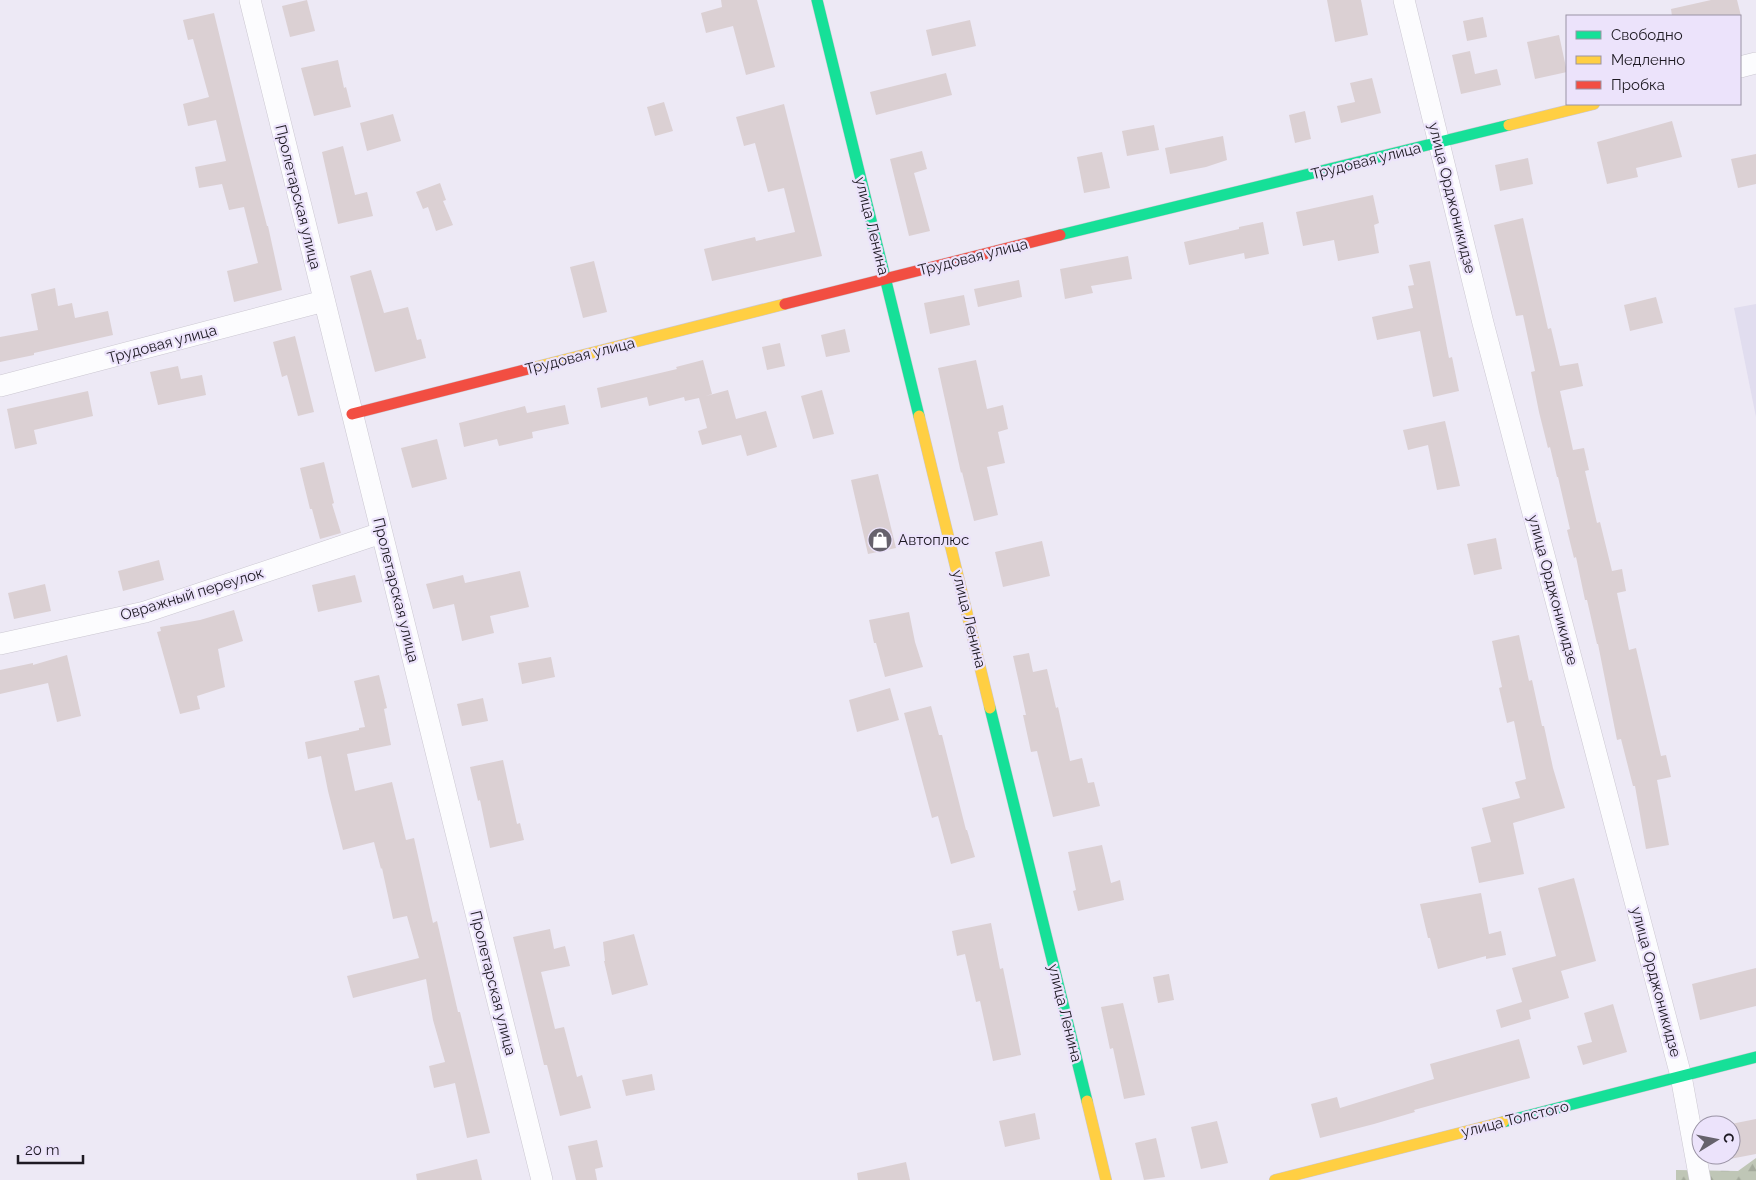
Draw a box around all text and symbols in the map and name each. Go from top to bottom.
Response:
legend [1566,15,1741,105]
text: Свободно [1611,26,1683,44]
text: Медленно [1611,51,1685,69]
text: Пробка [1611,76,1665,94]
street label: улица Орджоникидзе [1425,121,1480,276]
street label: Пролетарская улица [271,123,325,271]
street label: Трудовая улица [1309,139,1423,183]
street label: улица Ленина [851,175,893,277]
street label: Трудовая улица [916,235,1030,279]
street label: Трудовая улица [105,321,219,367]
street label: Трудовая улица [523,334,637,378]
street label: улица Орджоникидзе [1524,513,1582,667]
street label: Пролетарская улица [369,516,423,664]
shop icon: Автоплюс [867,527,893,553]
place label: Автоплюс [898,531,969,549]
street label: Овражный переулок [118,564,266,624]
street label: улица Ленина [948,568,990,670]
street label: улица Орджоникидзе [1627,905,1685,1059]
street label: Пролетарская улица [466,909,520,1057]
street label: улица Ленина [1044,962,1086,1064]
street label: улица Толстого [1459,1097,1571,1141]
north arrow [1691,1115,1741,1165]
scale bar [18,1132,82,1164]
text: С [1720,1132,1738,1144]
text: 20 m [25,1141,60,1159]

